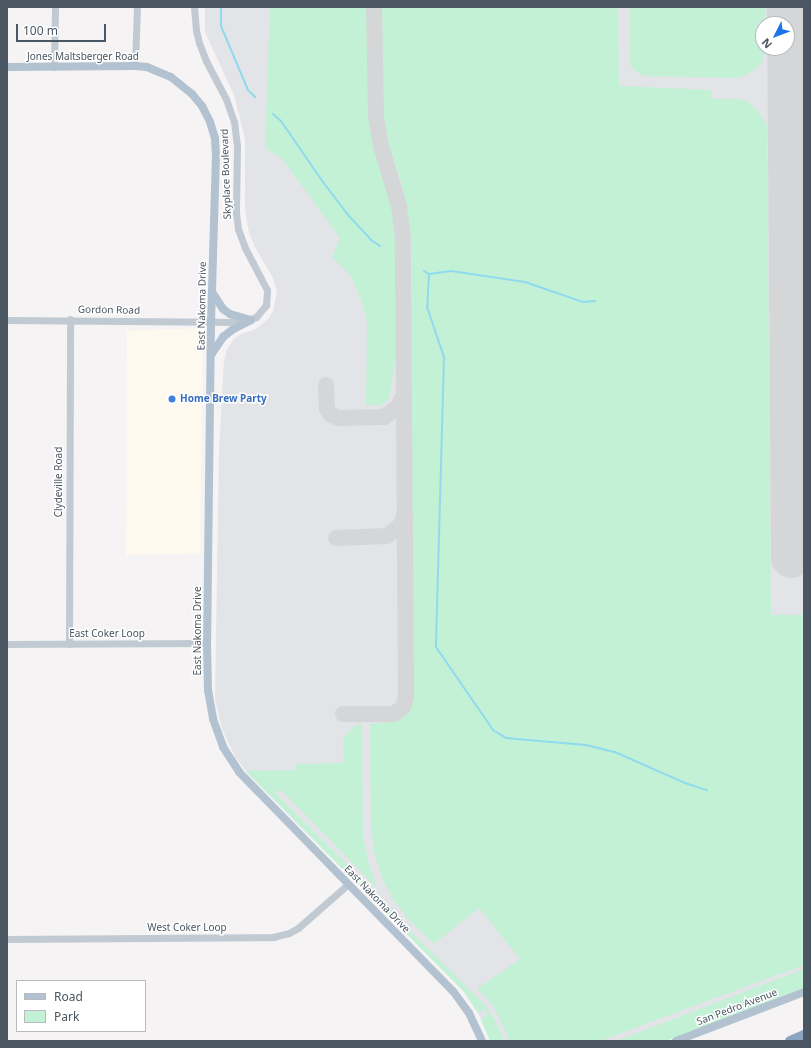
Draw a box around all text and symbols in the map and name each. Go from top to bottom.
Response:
scale bar [18,16,108,42]
north arrow [755,16,795,56]
text: 100 m [23,22,58,39]
text: N [758,35,775,52]
street label: Jones Maltsberger Road [27,51,139,63]
street label: Skyplace Boulevard [218,128,234,220]
street label: East Nakoma Drive [195,261,209,351]
street label: Gordon Road [78,303,140,317]
place label: Home Brew Party [180,393,267,405]
marker: Home Brew Party [167,394,177,404]
street label: Clydeville Road [53,447,65,517]
street label: East Nakoma Drive [192,586,204,676]
street label: East Coker Loop [69,628,145,640]
street label: East Nakoma Drive [342,863,412,935]
street label: West Coker Loop [147,922,227,934]
legend [16,980,146,1032]
street label: San Pedro Avenue [695,986,779,1028]
text: Road [54,988,83,1005]
text: Park [54,1008,79,1025]

